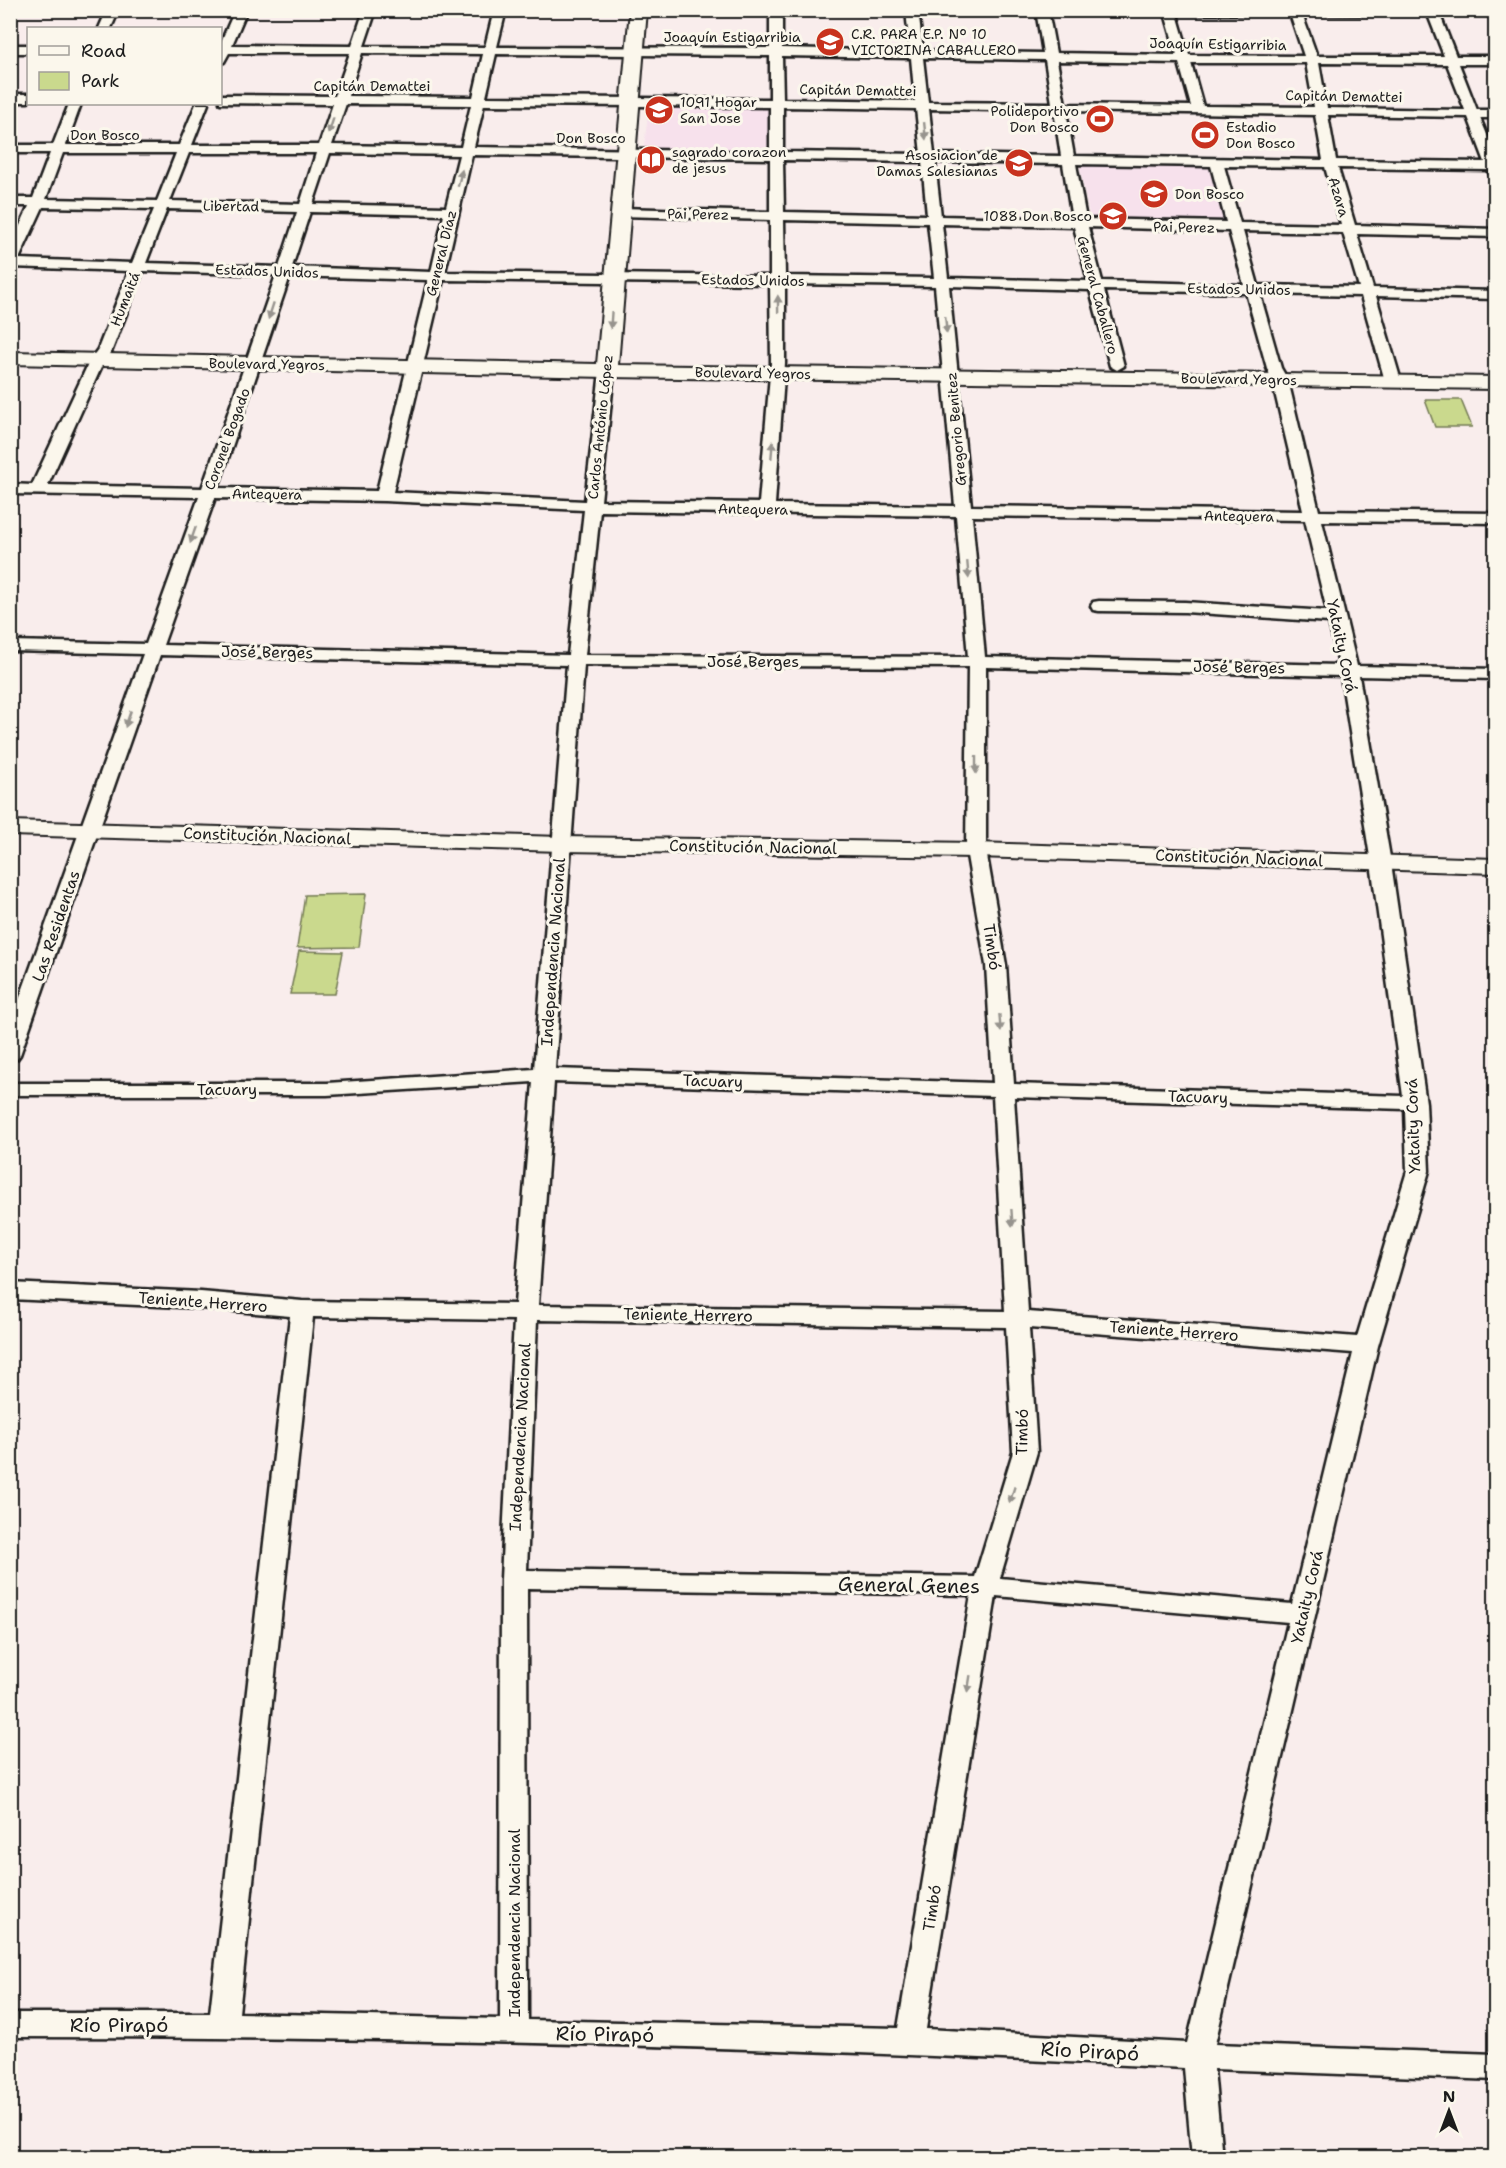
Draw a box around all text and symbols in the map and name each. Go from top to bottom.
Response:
place label: C.R. PARA E.P. Nº 10 VICTORINA CABALLERO [851,25,1016,59]
school or university icon: C.R. PARA E.P. Nº 10 VICTORINA CABALLERO [814,26,846,58]
legend [27,27,222,105]
street label: Joaquín Estigarribia [663,28,801,46]
street label: Joaquín Estigarribia [1149,34,1287,54]
text: Road [81,39,126,63]
text: Park [81,69,120,93]
street label: Capitán Demattei [313,77,431,95]
street label: Capitán Demattei [799,80,917,100]
street label: Capitán Demattei [1285,86,1403,106]
place label: 1091 Hogar San Jose [680,93,757,127]
school or university icon: 1091 Hogar San Jose [643,94,675,126]
place label: Polideportivo Don Bosco [991,102,1079,136]
sports icon: Polideportivo Don Bosco [1084,103,1116,135]
one-way arrow [326,117,336,135]
place label: Estadio Don Bosco [1226,118,1295,152]
sports icon: Estadio Don Bosco [1189,119,1221,151]
one-way arrow [920,122,930,141]
street label: Don Bosco [70,126,140,144]
street label: Don Bosco [556,129,626,147]
place label: sagrado corazon de jesus [672,143,787,177]
library icon: sagrado corazon de jesus [635,144,667,176]
place label: Asosiacion de Damas Salesianas [877,146,998,180]
school or university icon: Asosiacion de Damas Salesianas [1003,147,1035,179]
one-way arrow [455,168,465,187]
street label: Azara [1325,175,1353,219]
school or university icon: Don Bosco [1138,178,1170,210]
place label: Don Bosco [1175,185,1244,203]
street label: Libertad [203,197,259,215]
school or university icon: 1088 Don Bosco [1097,200,1129,232]
street label: Pai Perez [667,204,729,224]
place label: 1088 Don Bosco [984,207,1092,225]
street label: General Díaz [422,208,460,298]
street label: Pai Perez [1153,217,1215,237]
street label: General Caballero [1074,234,1122,356]
street label: Estados Unidos [215,260,319,282]
street label: Humaitá [106,269,144,329]
street label: Estados Unidos [701,270,805,290]
street label: Estados Unidos [1187,279,1291,299]
one-way arrow [773,295,783,314]
one-way arrow [265,302,275,320]
one-way arrow [606,310,615,329]
one-way arrow [941,316,951,335]
street label: Boulevard Yegros [209,354,325,374]
street label: Carlos António López [583,354,617,500]
street label: Boulevard Yegros [695,363,811,383]
street label: Boulevard Yegros [1181,369,1297,389]
street label: Gregorio Benitez [942,371,970,487]
street label: Coronel Bogado [200,386,254,492]
one-way arrow [767,441,776,460]
street label: Antequera [232,484,303,504]
street label: Antequera [718,499,789,519]
street label: Antequera [1204,506,1275,526]
one-way arrow [187,526,197,544]
one-way arrow [963,561,973,580]
street label: Yataity Corá [1322,597,1362,695]
street label: José Berges [221,641,314,663]
street label: José Berges [707,651,799,672]
street label: José Berges [1193,656,1286,678]
one-way arrow [123,710,133,728]
one-way arrow [971,755,981,774]
street label: Constitución Nacional [183,823,351,849]
street label: Constitución Nacional [669,835,837,859]
street label: Constitución Nacional [1155,845,1323,871]
street label: Independencia Nacional [536,857,570,1047]
street label: Las Residentas [27,868,85,984]
street label: Timbó [978,922,1006,972]
one-way arrow [995,1014,1004,1033]
street label: Tacuary [682,1069,744,1093]
street label: Yataity Corá [1401,1078,1425,1174]
street label: Tacuary [197,1079,257,1100]
street label: Tacuary [1167,1085,1229,1109]
one-way arrow [1007,1208,1017,1227]
street label: Teniente Herrero [138,1287,268,1317]
street label: Teniente Herrero [623,1303,753,1327]
street label: Teniente Herrero [1109,1316,1239,1346]
street label: Independencia Nacional [505,1342,535,1532]
street label: Timbó [1011,1408,1033,1456]
one-way arrow [1007,1486,1016,1504]
street label: Yataity Corá [1286,1548,1328,1646]
street label: General Genes [838,1571,980,1599]
one-way arrow [964,1675,973,1694]
street label: Independencia Nacional [504,1828,525,2017]
street label: Timbó [918,1883,946,1933]
street label: Río Pirapó [70,2012,168,2038]
street label: Río Pirapó [555,2020,655,2048]
street label: Río Pirapó [1040,2035,1140,2067]
north arrow [1419,2081,1479,2141]
text: N [1443,2086,1455,2107]

